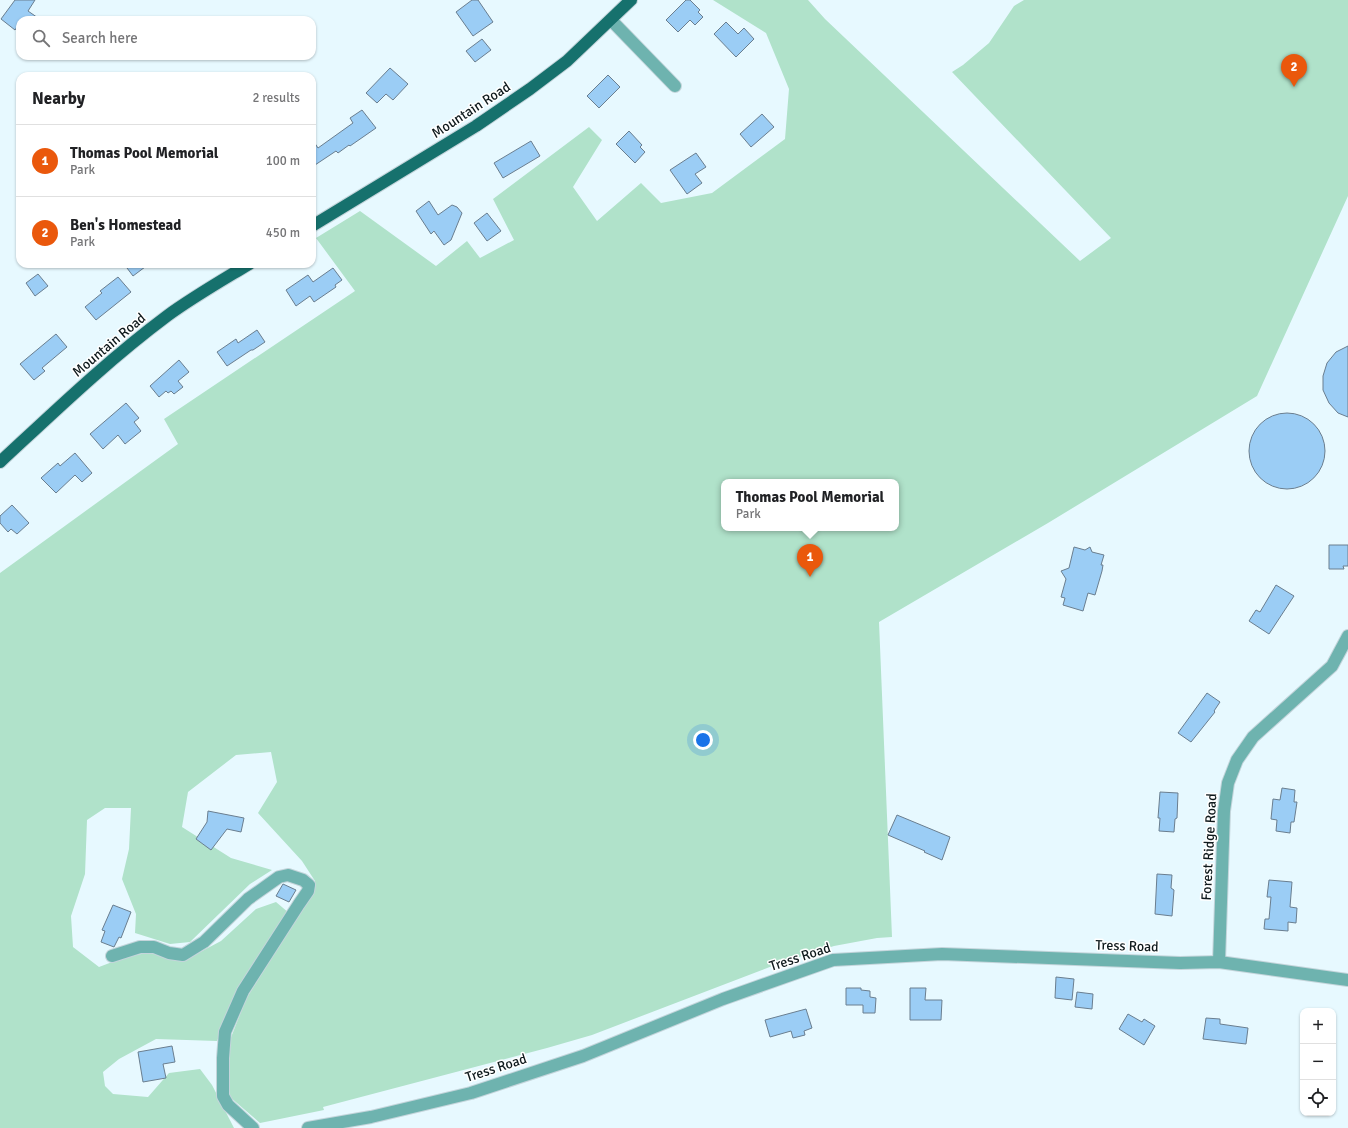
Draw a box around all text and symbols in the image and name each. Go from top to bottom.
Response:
search box [16,16,316,60]
icon: search [30,27,52,49]
text: Search here [62,29,138,47]
pin: 2 [1281,54,1307,87]
street label: Mountain Road [428,78,514,142]
text: Nearby [32,88,85,109]
text: 2 results [252,90,300,106]
text: Thomas Pool Memorial [70,144,219,162]
text: 1 [41,153,49,169]
text: 100 m [266,153,300,169]
text: Park [70,162,95,178]
text: Ben's Homestead [70,216,181,234]
text: 2 [41,225,49,241]
text: 450 m [266,225,300,241]
text: Park [70,234,95,250]
street label: Mountain Road [69,309,149,381]
popup [721,479,899,531]
text: Thomas Pool Memorial [736,488,884,506]
text: Park [736,506,761,522]
pin: 1 [797,544,823,577]
your location [693,730,713,750]
street label: Forest Ridge Road [1198,793,1220,901]
street label: Tress Road [1095,936,1159,956]
street label: Tress Road [767,939,833,975]
map controls [1300,1008,1336,1116]
button: + [1300,1008,1336,1044]
button: − [1300,1044,1336,1080]
street label: Tress Road [463,1050,529,1086]
button: locate [1300,1080,1336,1116]

